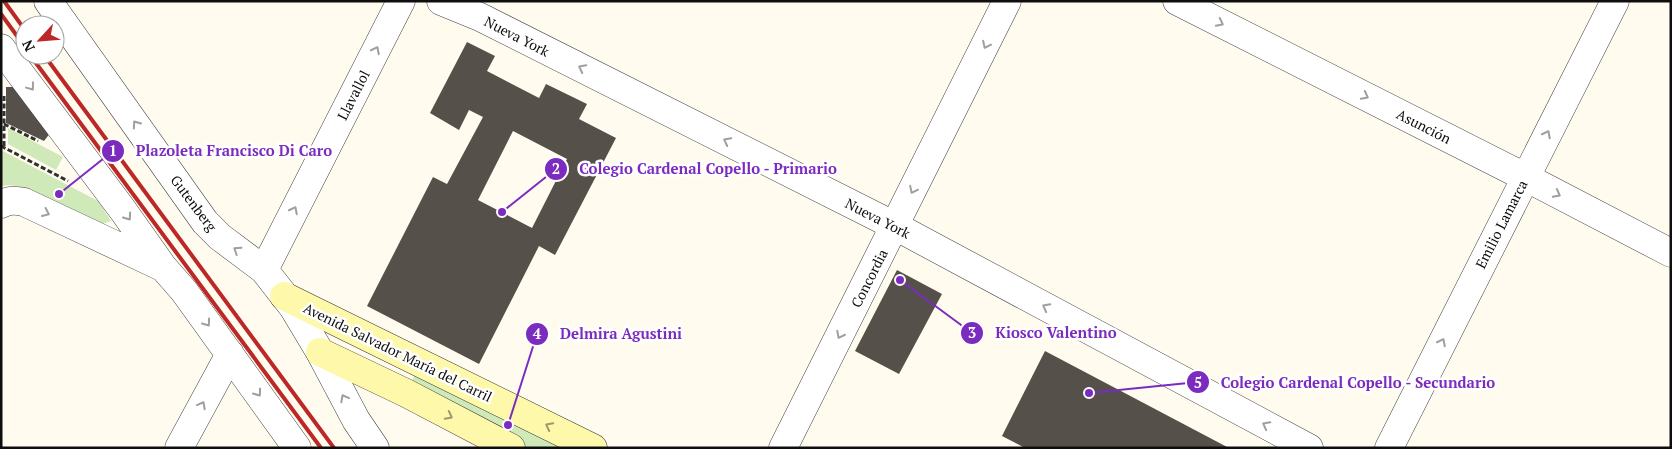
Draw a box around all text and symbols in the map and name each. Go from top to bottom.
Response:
street label: Nueva York [481,11,554,61]
north arrow [15,15,65,65]
one-way arrow [1215,17,1224,27]
text: N [17,37,39,55]
one-way arrow [981,40,992,49]
one-way arrow [370,46,380,55]
one-way arrow [578,64,587,74]
street label: Llavallol [332,67,374,123]
one-way arrow [25,81,33,90]
one-way arrow [1360,90,1369,100]
street label: Asunción [1393,104,1455,148]
one-way arrow [133,120,142,130]
one-way arrow [1541,130,1551,139]
callout: Plazoleta Francisco Di Caro [101,136,342,166]
one-way arrow [723,137,732,147]
text: 1 [109,140,117,160]
text: Plazoleta Francisco Di Caro [136,140,332,160]
callout: Colegio Cardenal Copello - Primario [544,154,847,184]
text: 2 [552,158,560,178]
text: Colegio Cardenal Copello - Primario [579,158,837,178]
street label: Gutenberg [167,171,222,235]
street label: Emilio Lamarca [1471,177,1531,271]
one-way arrow [909,185,919,194]
one-way arrow [1552,188,1561,198]
street label: Nueva York [842,193,915,243]
one-way arrow [41,207,50,217]
one-way arrow [288,207,298,216]
one-way arrow [122,211,131,221]
street label: Concordia [846,246,892,310]
one-way arrow [234,247,243,256]
street label: Avenida Salvador María del Carril [301,298,495,406]
one-way arrow [1042,303,1051,313]
one-way arrow [201,317,210,326]
callout: Kiosco Valentino [960,318,1127,348]
callout: Delmira Agustini [525,319,692,349]
text: 3 [968,322,976,342]
text: Kiosco Valentino [995,322,1117,342]
text: 4 [533,323,542,343]
text: Delmira Agustini [560,323,682,343]
one-way arrow [836,330,846,339]
one-way arrow [1436,338,1446,347]
callout: Colegio Cardenal Copello - Secundario [1185,367,1506,397]
text: 5 [1194,372,1202,392]
text: Colegio Cardenal Copello - Secundario [1221,372,1495,392]
one-way arrow [252,387,261,397]
one-way arrow [340,394,350,403]
one-way arrow [196,401,206,410]
one-way arrow [444,410,453,420]
one-way arrow [1262,421,1271,431]
one-way arrow [545,422,554,432]

